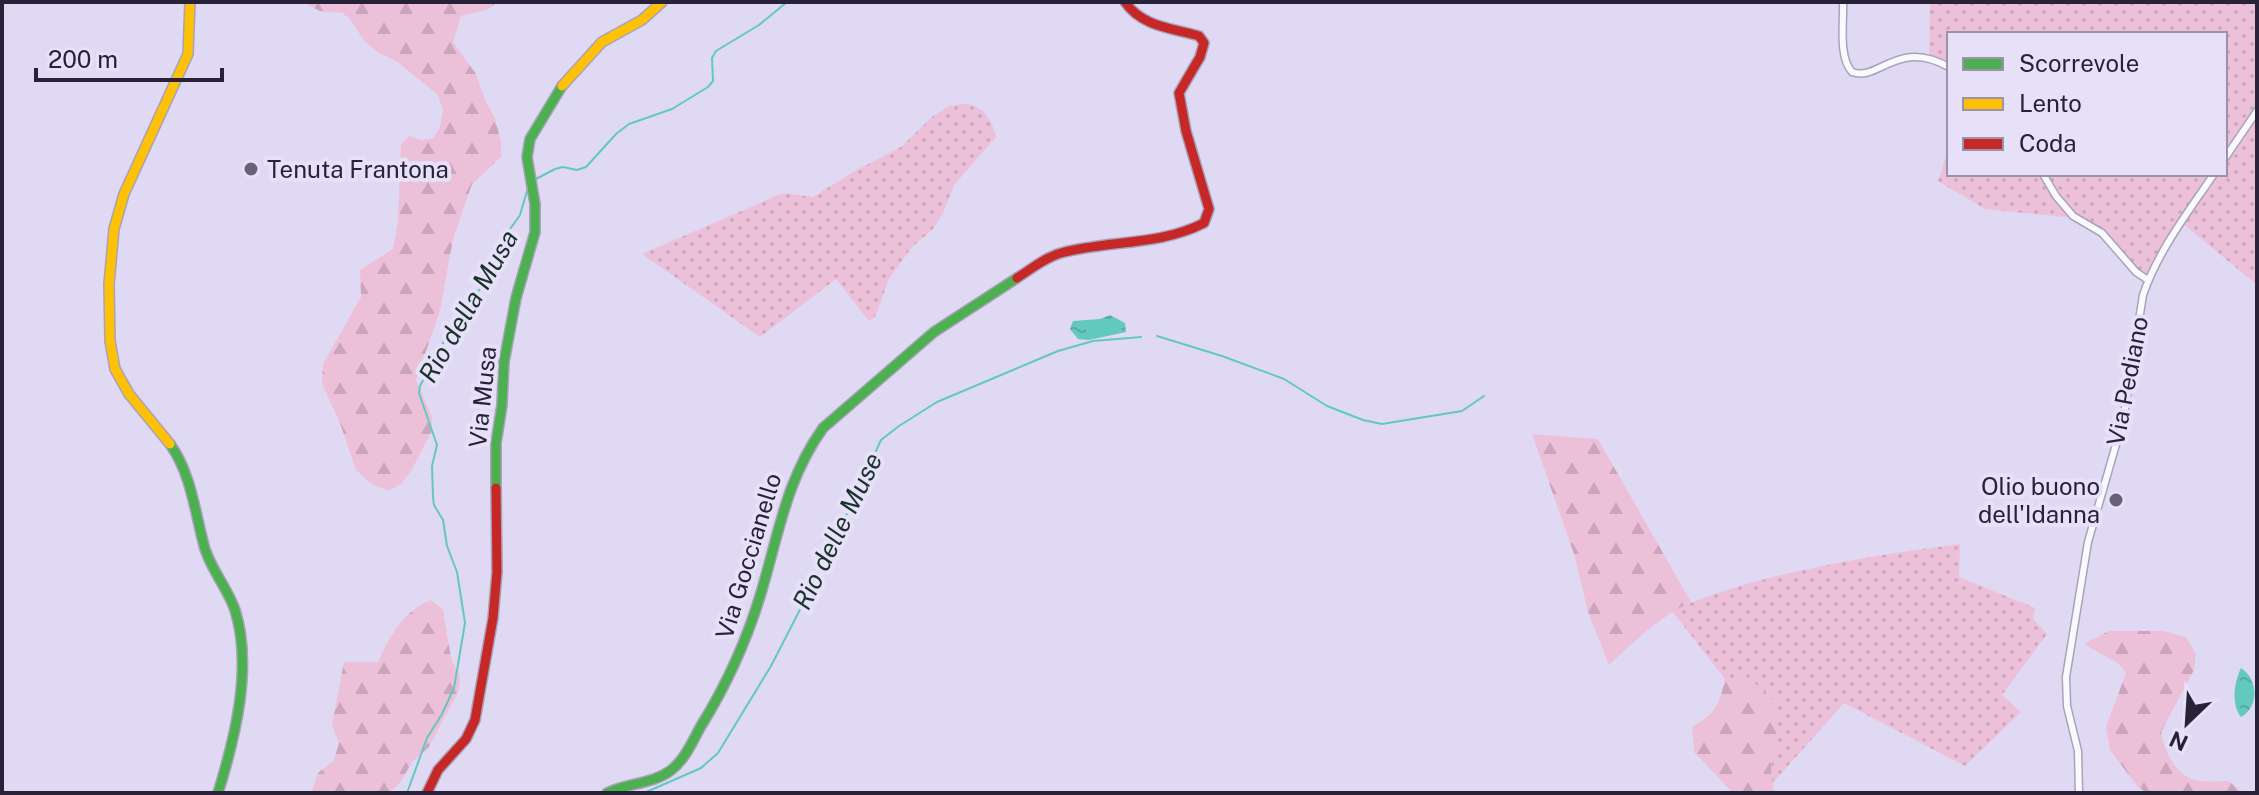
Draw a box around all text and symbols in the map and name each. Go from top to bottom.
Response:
scale bar [36,32,222,82]
legend [1947,32,2227,176]
text: 200 m [48,45,118,73]
text: Scorrevole [2019,49,2139,77]
text: Lento [2019,89,2082,117]
text: Coda [2019,129,2077,157]
place label: Tenuta Frantona [267,155,449,183]
marker: Tenuta Frantona [242,160,260,178]
water label: Rio della Musa [412,224,524,388]
street label: Via Pediano [2101,314,2153,448]
street label: Via Musa [463,345,501,449]
water label: Rio delle Muse [786,448,888,614]
street label: Via Goccianello [709,470,787,642]
place label: Olio buono dell'Idanna [1978,472,2100,528]
marker: Olio buono dell'Idanna [2107,491,2125,509]
north arrow [2147,683,2227,763]
text: N [2165,726,2192,757]

